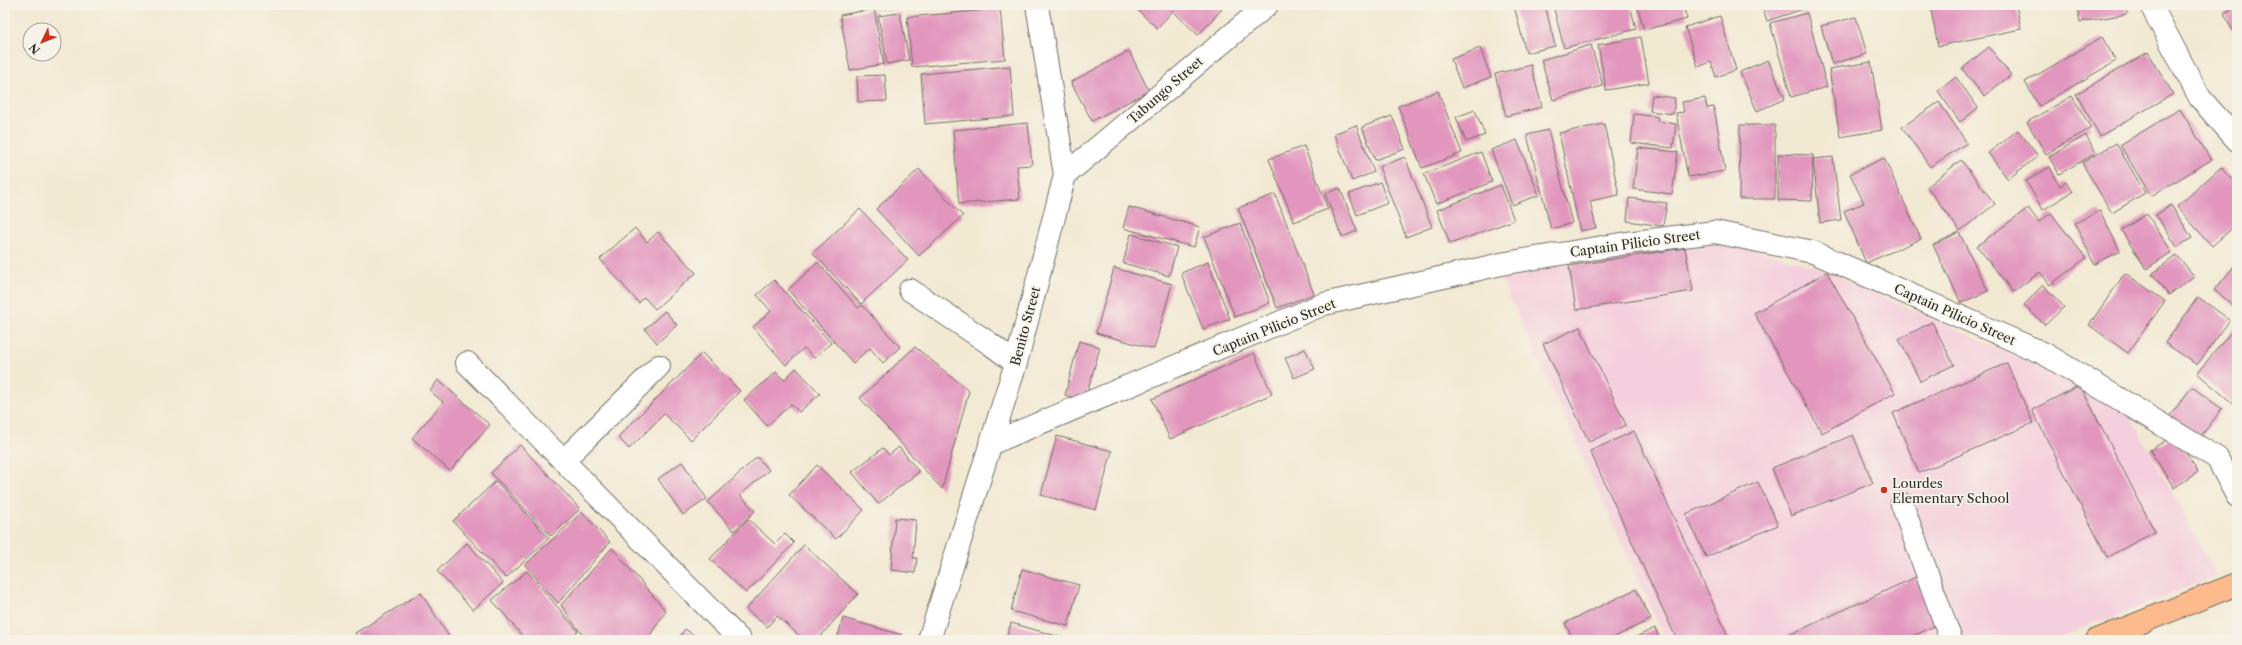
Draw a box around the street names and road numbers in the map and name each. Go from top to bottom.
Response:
street label: Tabungo Street [1124,53,1206,127]
street label: Captain Pilicio Street [1569,226,1702,260]
street label: Captain Pilicio Street [1892,280,2019,348]
street label: Benito Street [1007,284,1043,367]
street label: Captain Pilicio Street [1210,295,1338,359]

